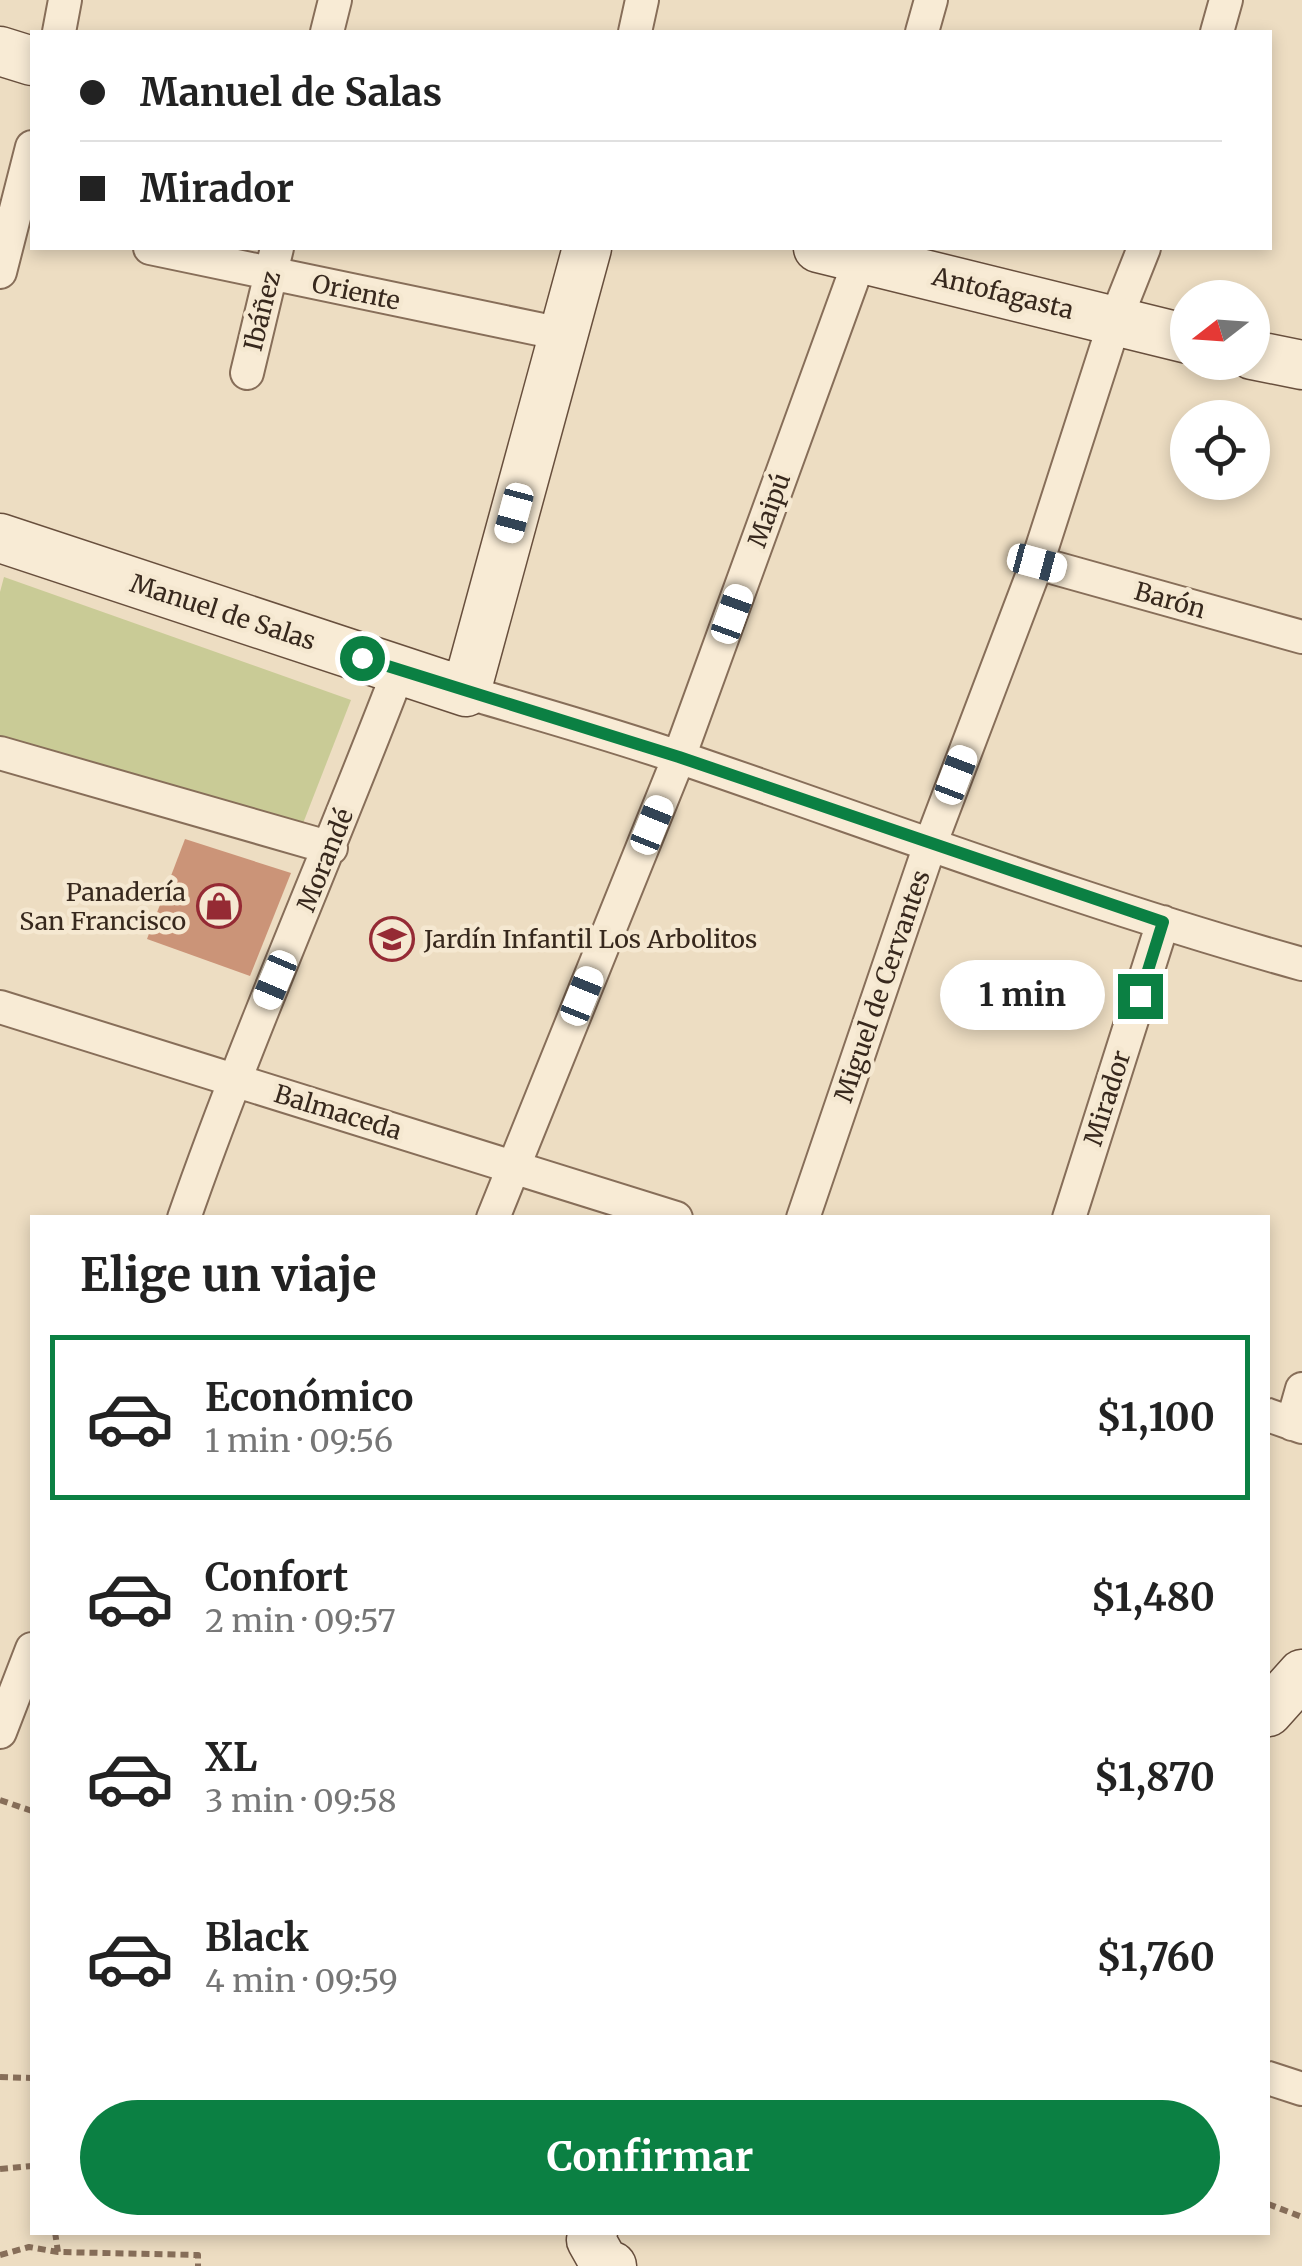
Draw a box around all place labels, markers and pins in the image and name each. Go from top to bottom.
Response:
place label: Panadería San Francisco [19,876,186,937]
shop icon: Panadería San Francisco [196,883,242,929]
school or university icon: Jardín Infantil Los Arbolitos [369,916,415,962]
place label: Jardín Infantil Los Arbolitos [423,923,757,955]

